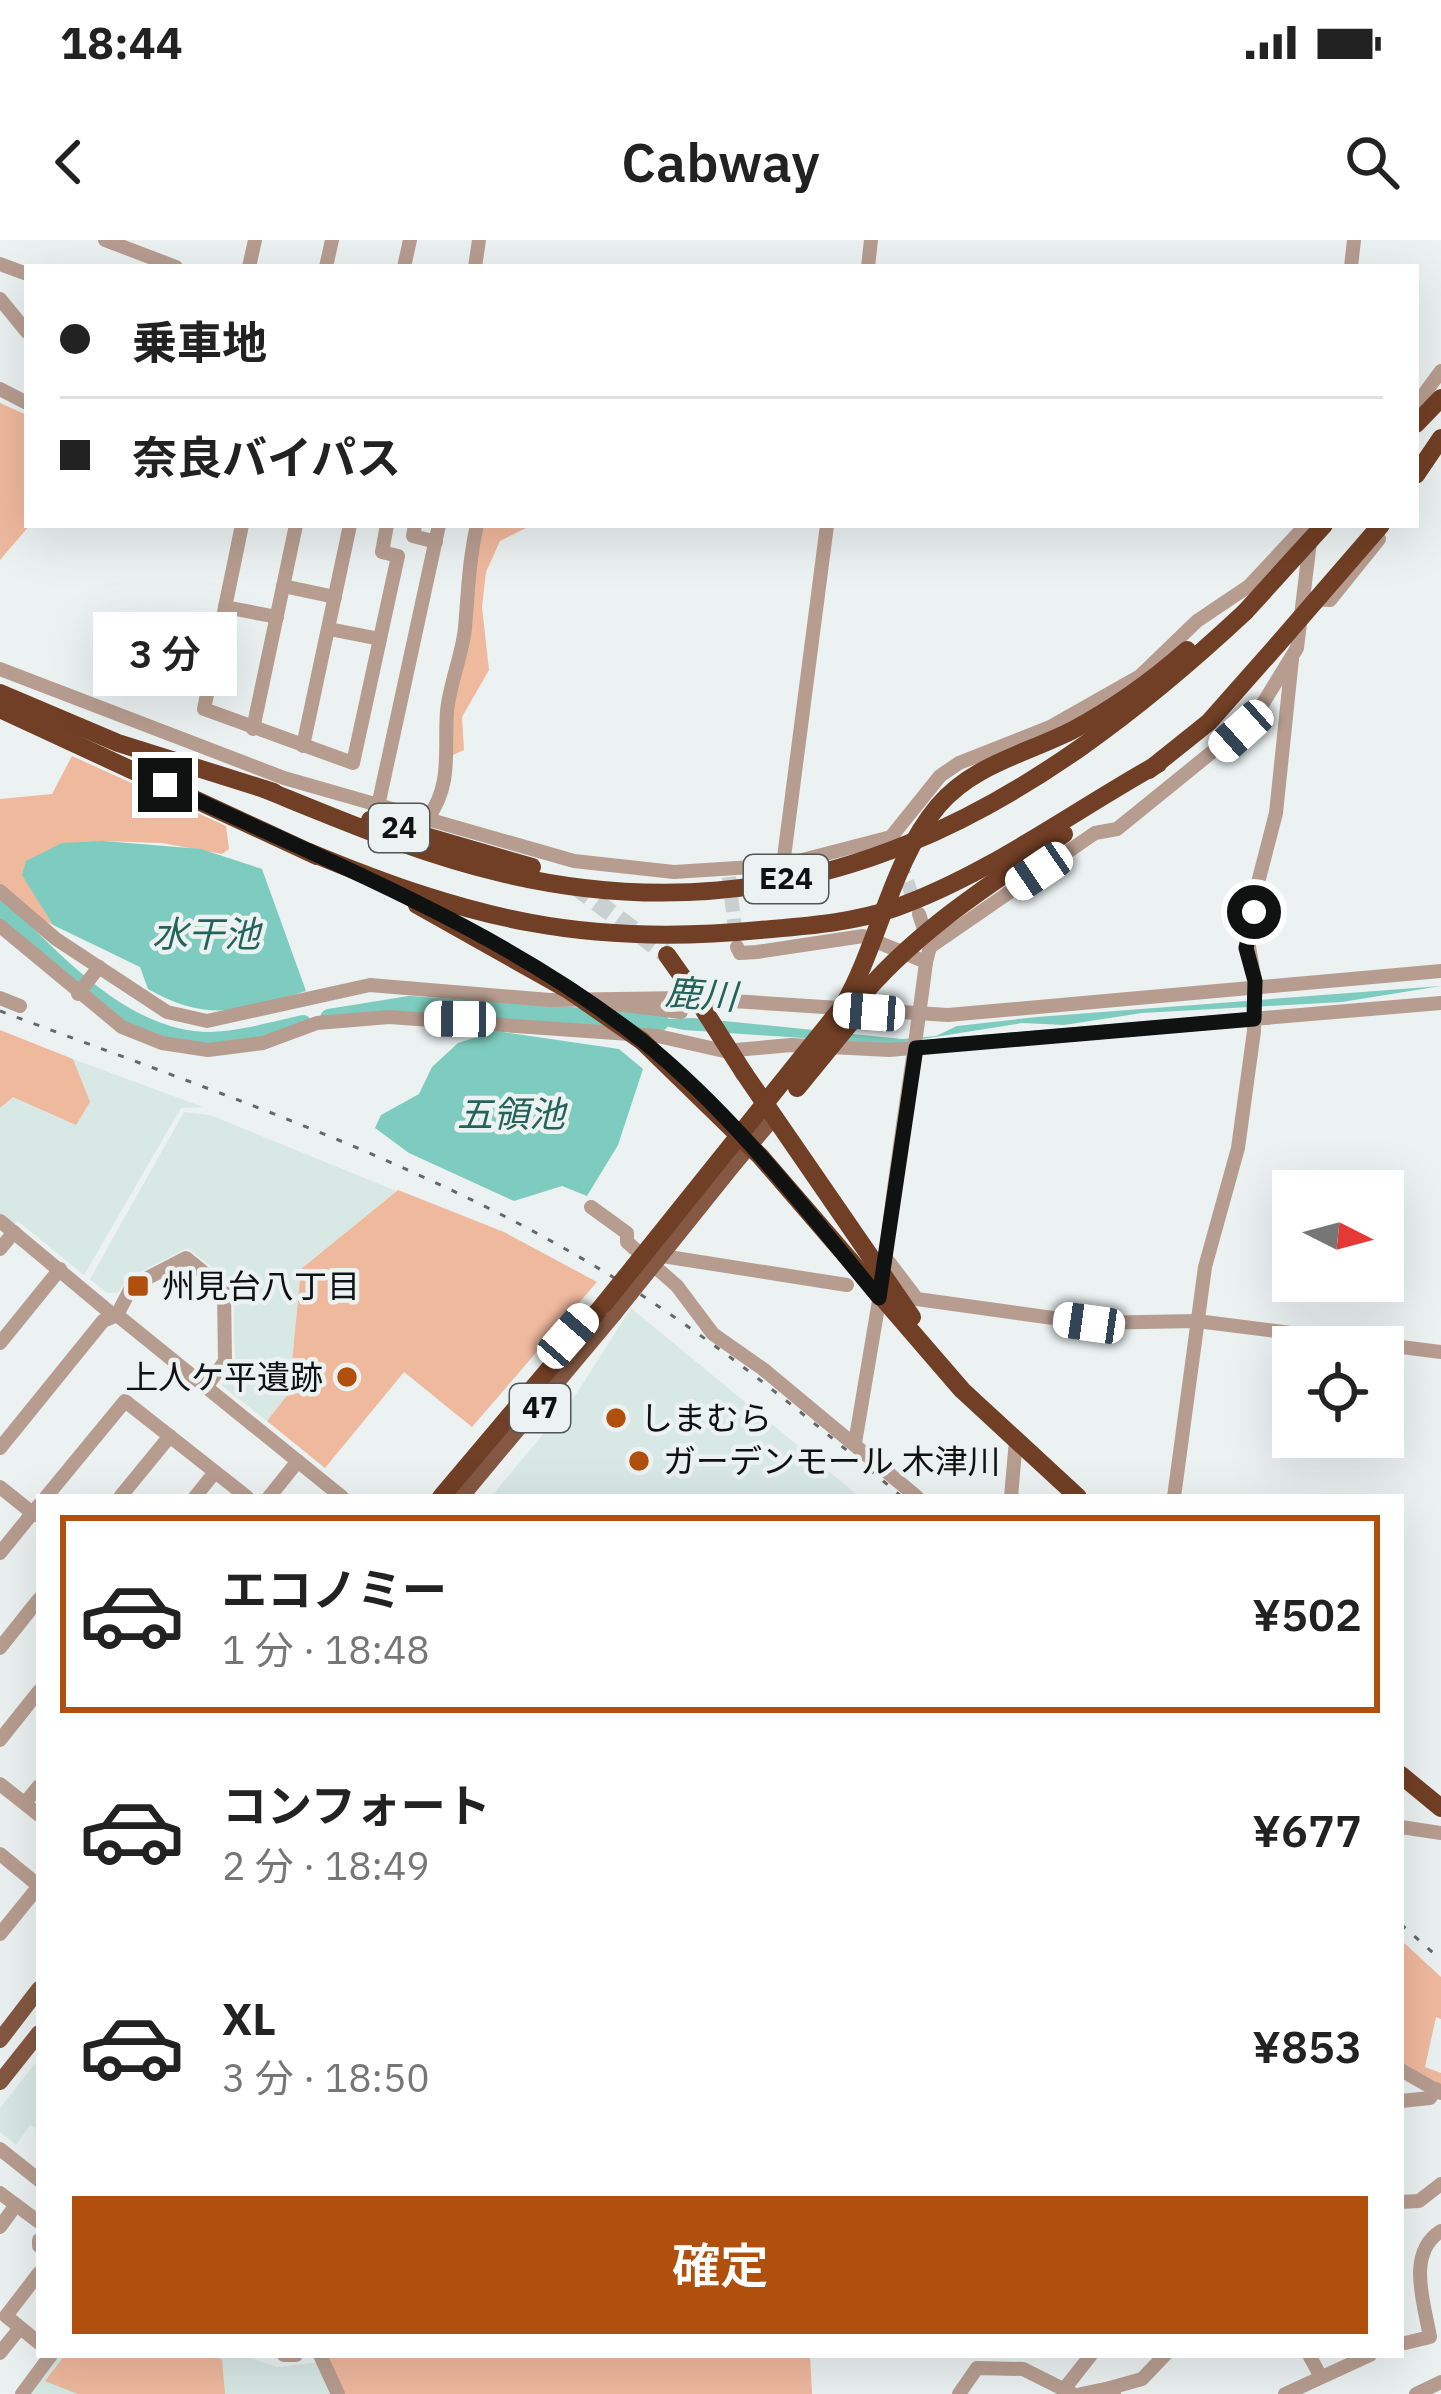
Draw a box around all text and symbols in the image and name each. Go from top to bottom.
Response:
text: 18:44 [60,13,183,71]
text: Cabway [621,127,820,197]
icon: back [36,129,102,195]
icon: search [1339,129,1405,195]
text: 乗車地 [132,313,267,371]
text: 奈良バイパス [132,428,401,486]
callout: 3 分 [93,611,237,695]
text: 3 分 [129,628,201,679]
car [1202,694,1280,768]
route end [138,758,192,812]
road number: 24 [369,804,429,852]
car [999,836,1079,906]
road number: E24 [744,855,828,903]
route start [1227,885,1281,939]
water label: 水干池 [152,910,263,957]
water label: 鹿川 [663,968,743,1020]
car [832,992,906,1032]
car [424,1000,496,1038]
water label: 五領池 [457,1090,568,1137]
north arrow [1272,1170,1404,1302]
map controls [1272,1170,1404,1458]
place label: 州見台八丁目 [162,1264,360,1307]
marker: 州見台八丁目 [125,1273,151,1299]
car [531,1297,605,1375]
car [1051,1300,1127,1346]
button: locate [1272,1326,1404,1458]
place label: 上人ケ平遺跡 [125,1355,323,1398]
marker: 上人ケ平遺跡 [334,1364,360,1390]
road number: 47 [510,1384,570,1432]
place label: しまむら [640,1396,772,1439]
marker: しまむら [603,1405,629,1431]
place label: ガーデンモール 木津川 [663,1439,1001,1482]
marker: ガーデンモール 木津川 [626,1448,652,1474]
icon: car [78,1560,186,1668]
text: エコノミー [222,1560,447,1618]
text: ¥502 [1252,1585,1362,1643]
text: 1 分 · 18:48 [222,1624,430,1675]
icon: car [78,1776,186,1884]
text: コンフォート [222,1776,491,1834]
text: ¥677 [1252,1801,1362,1859]
text: 2 分 · 18:49 [222,1840,430,1891]
text: XL [222,1989,276,2047]
icon: car [78,1992,186,2100]
text: ¥853 [1252,2017,1362,2075]
text: 3 分 · 18:50 [222,2052,430,2103]
button: 確定 [72,2196,1368,2334]

